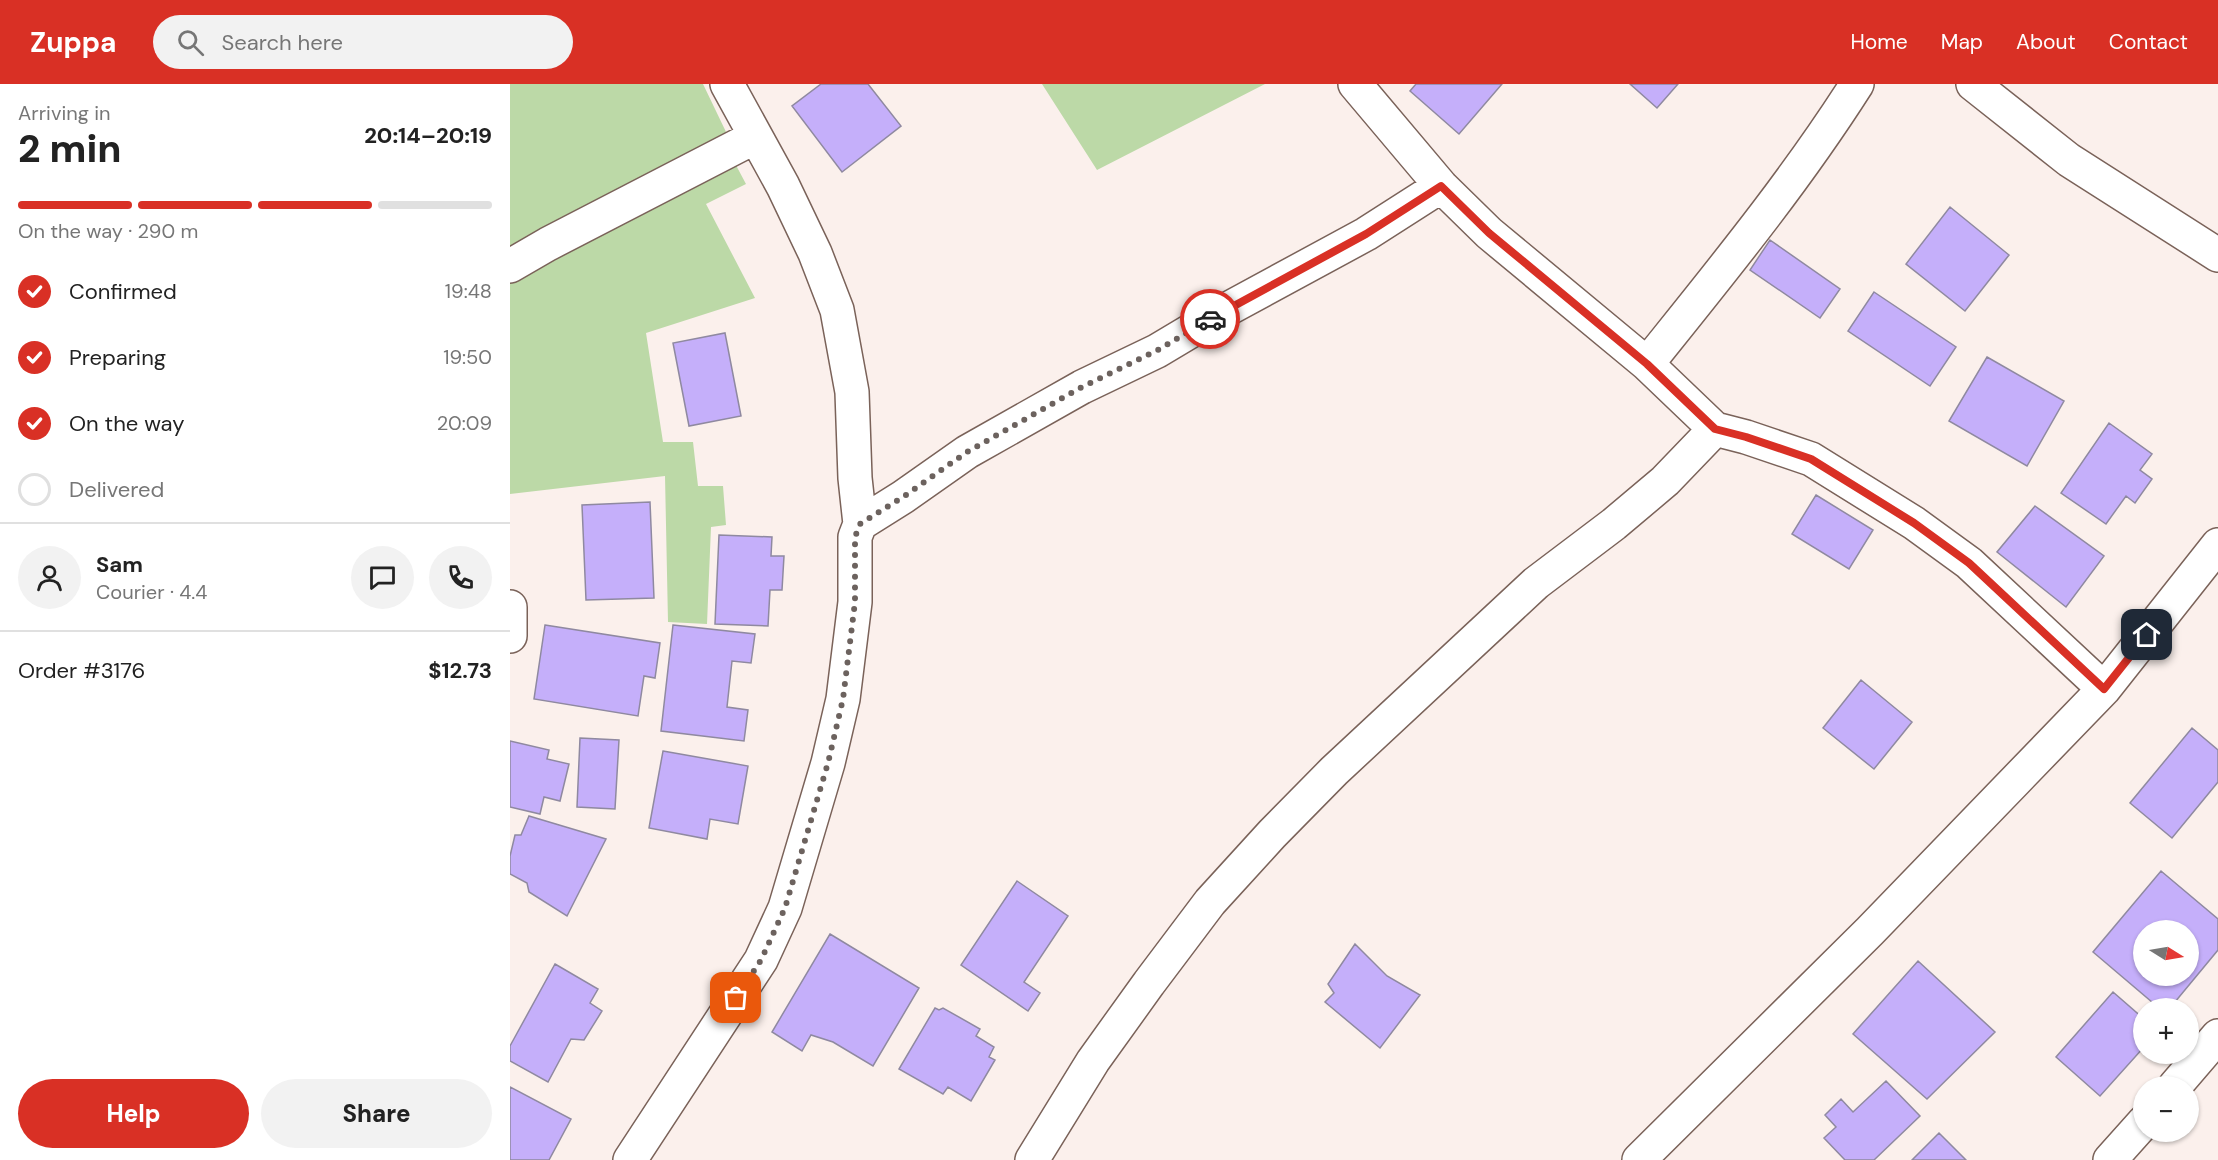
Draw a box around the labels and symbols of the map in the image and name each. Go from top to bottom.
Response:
courier [1180,289,1240,349]
pin [2121,609,2172,660]
north arrow [2133,920,2199,986]
pin [710,972,761,1023]

